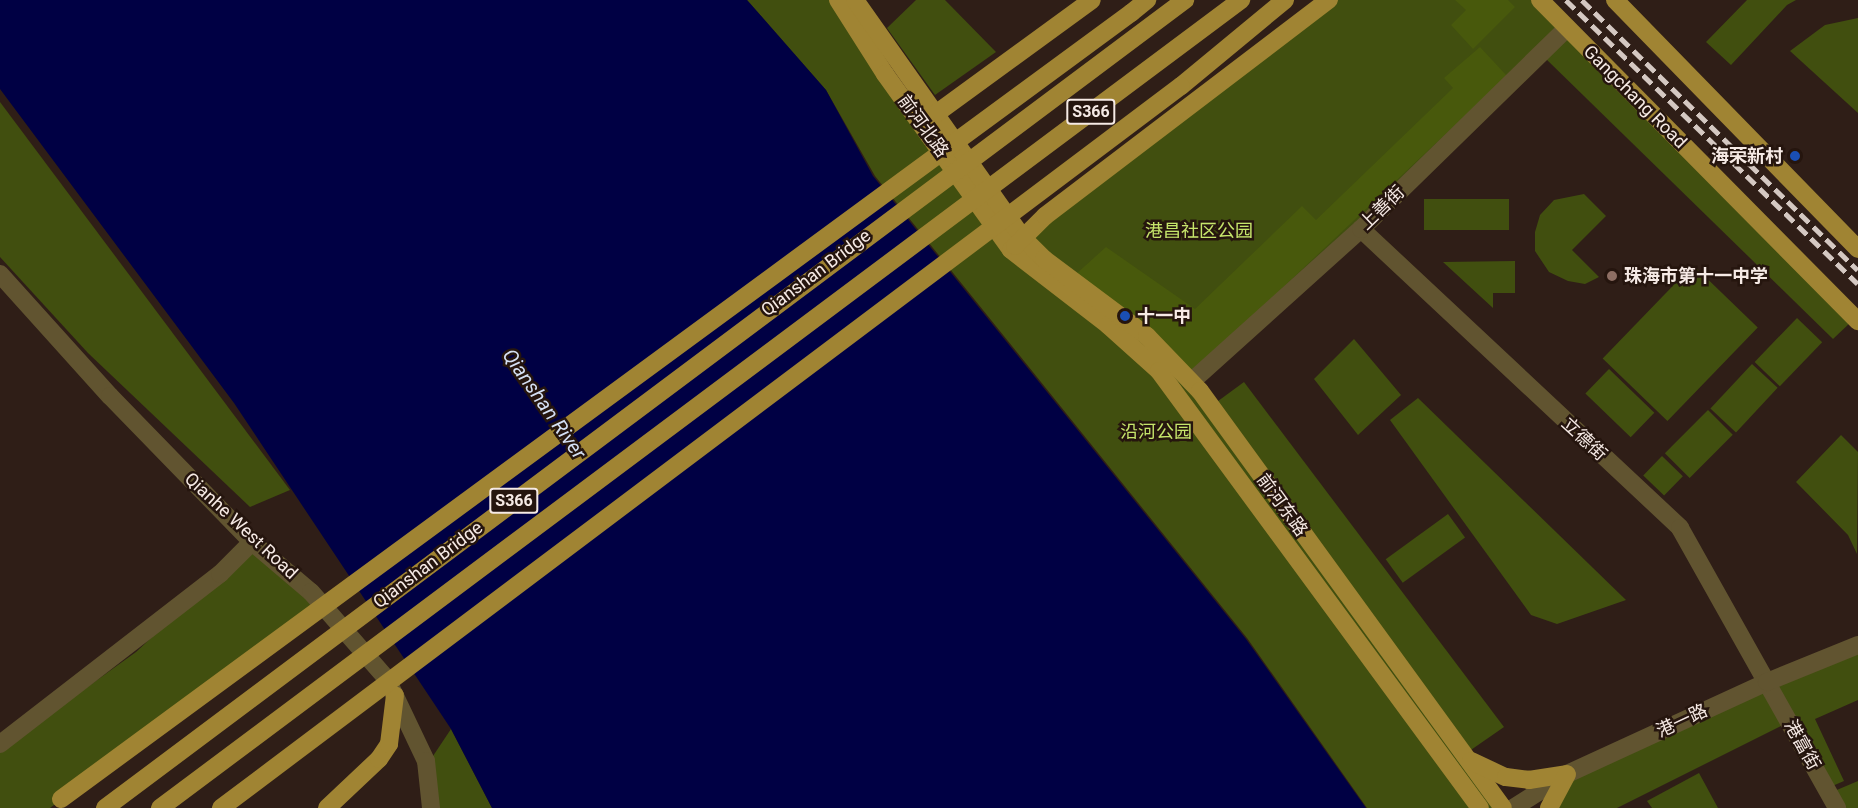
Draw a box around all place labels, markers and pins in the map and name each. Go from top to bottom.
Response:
place label: 海荣新村 [1711,145,1783,167]
marker: 海荣新村 [1788,149,1802,163]
place label: 珠海市第十一中学 [1624,265,1768,287]
marker: 珠海市第十一中学 [1605,269,1619,283]
place label: 十一中 [1137,305,1191,327]
marker: 十一中 [1118,309,1132,323]

